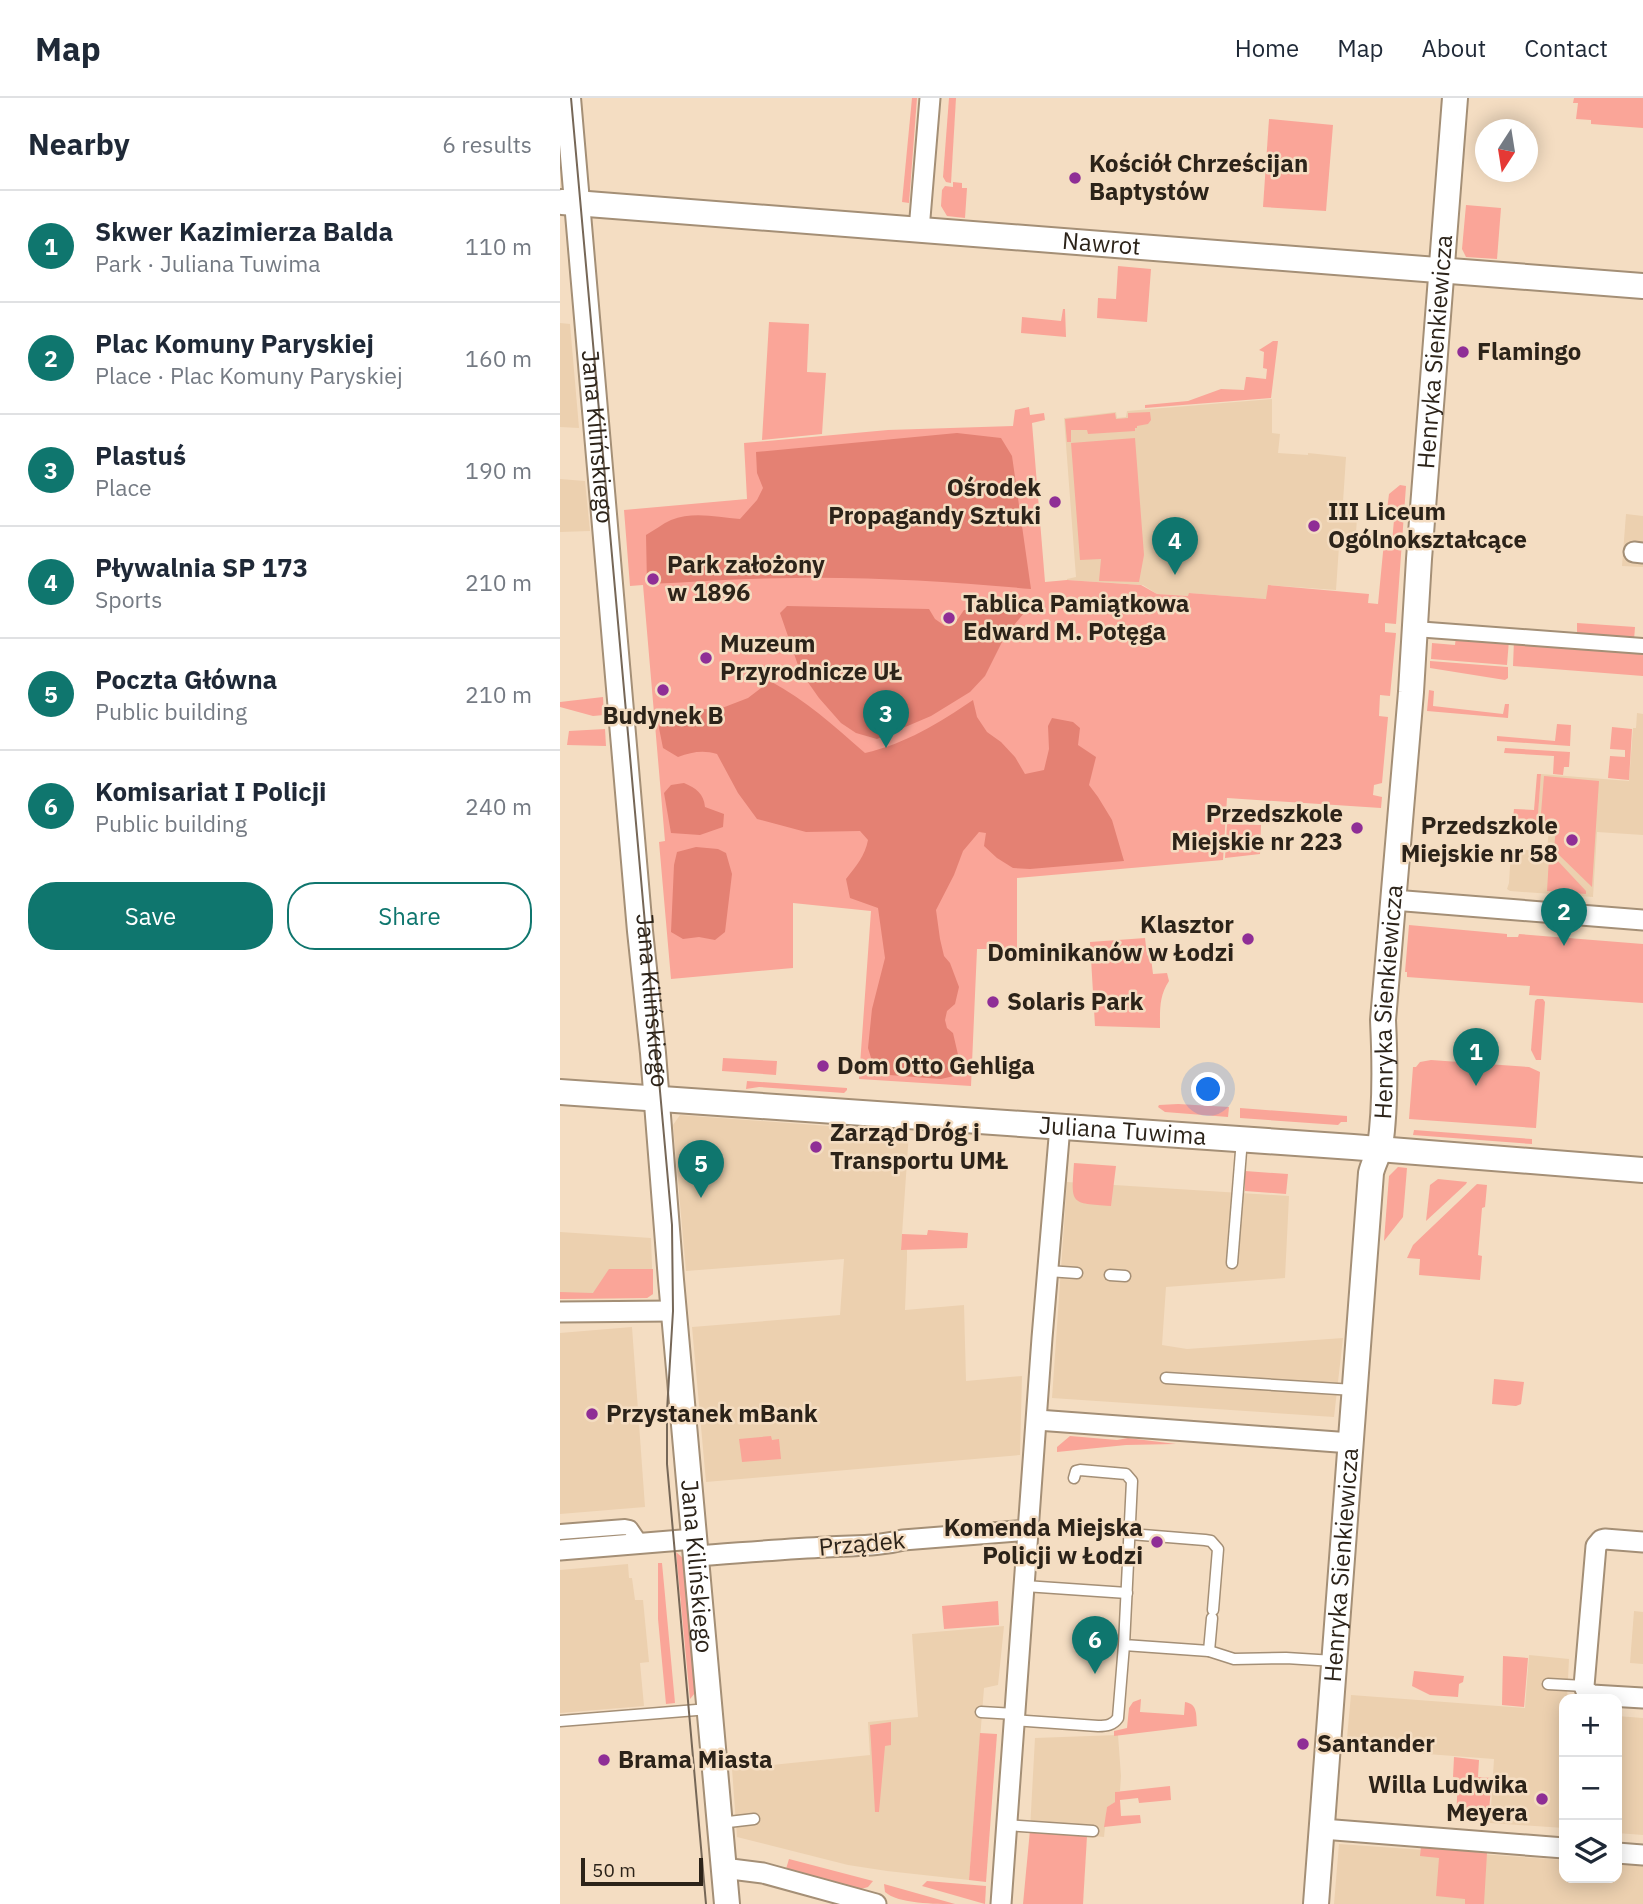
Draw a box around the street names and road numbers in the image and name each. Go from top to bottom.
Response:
street label: Nawrot [1061,224,1142,262]
street label: Henryka Sienkiewicza [1409,233,1459,470]
street label: Jana Kilińskiego [575,349,622,525]
street label: Henryka Sienkiewicza [1366,883,1409,1120]
street label: Jana Kilińskiego [629,912,677,1088]
street label: Juliana Tuwima [1038,1108,1208,1152]
street label: Henryka Sienkiewicza [1316,1446,1365,1683]
street label: Jana Kilińskiego [674,1478,721,1654]
street label: Prządek [817,1523,907,1563]

